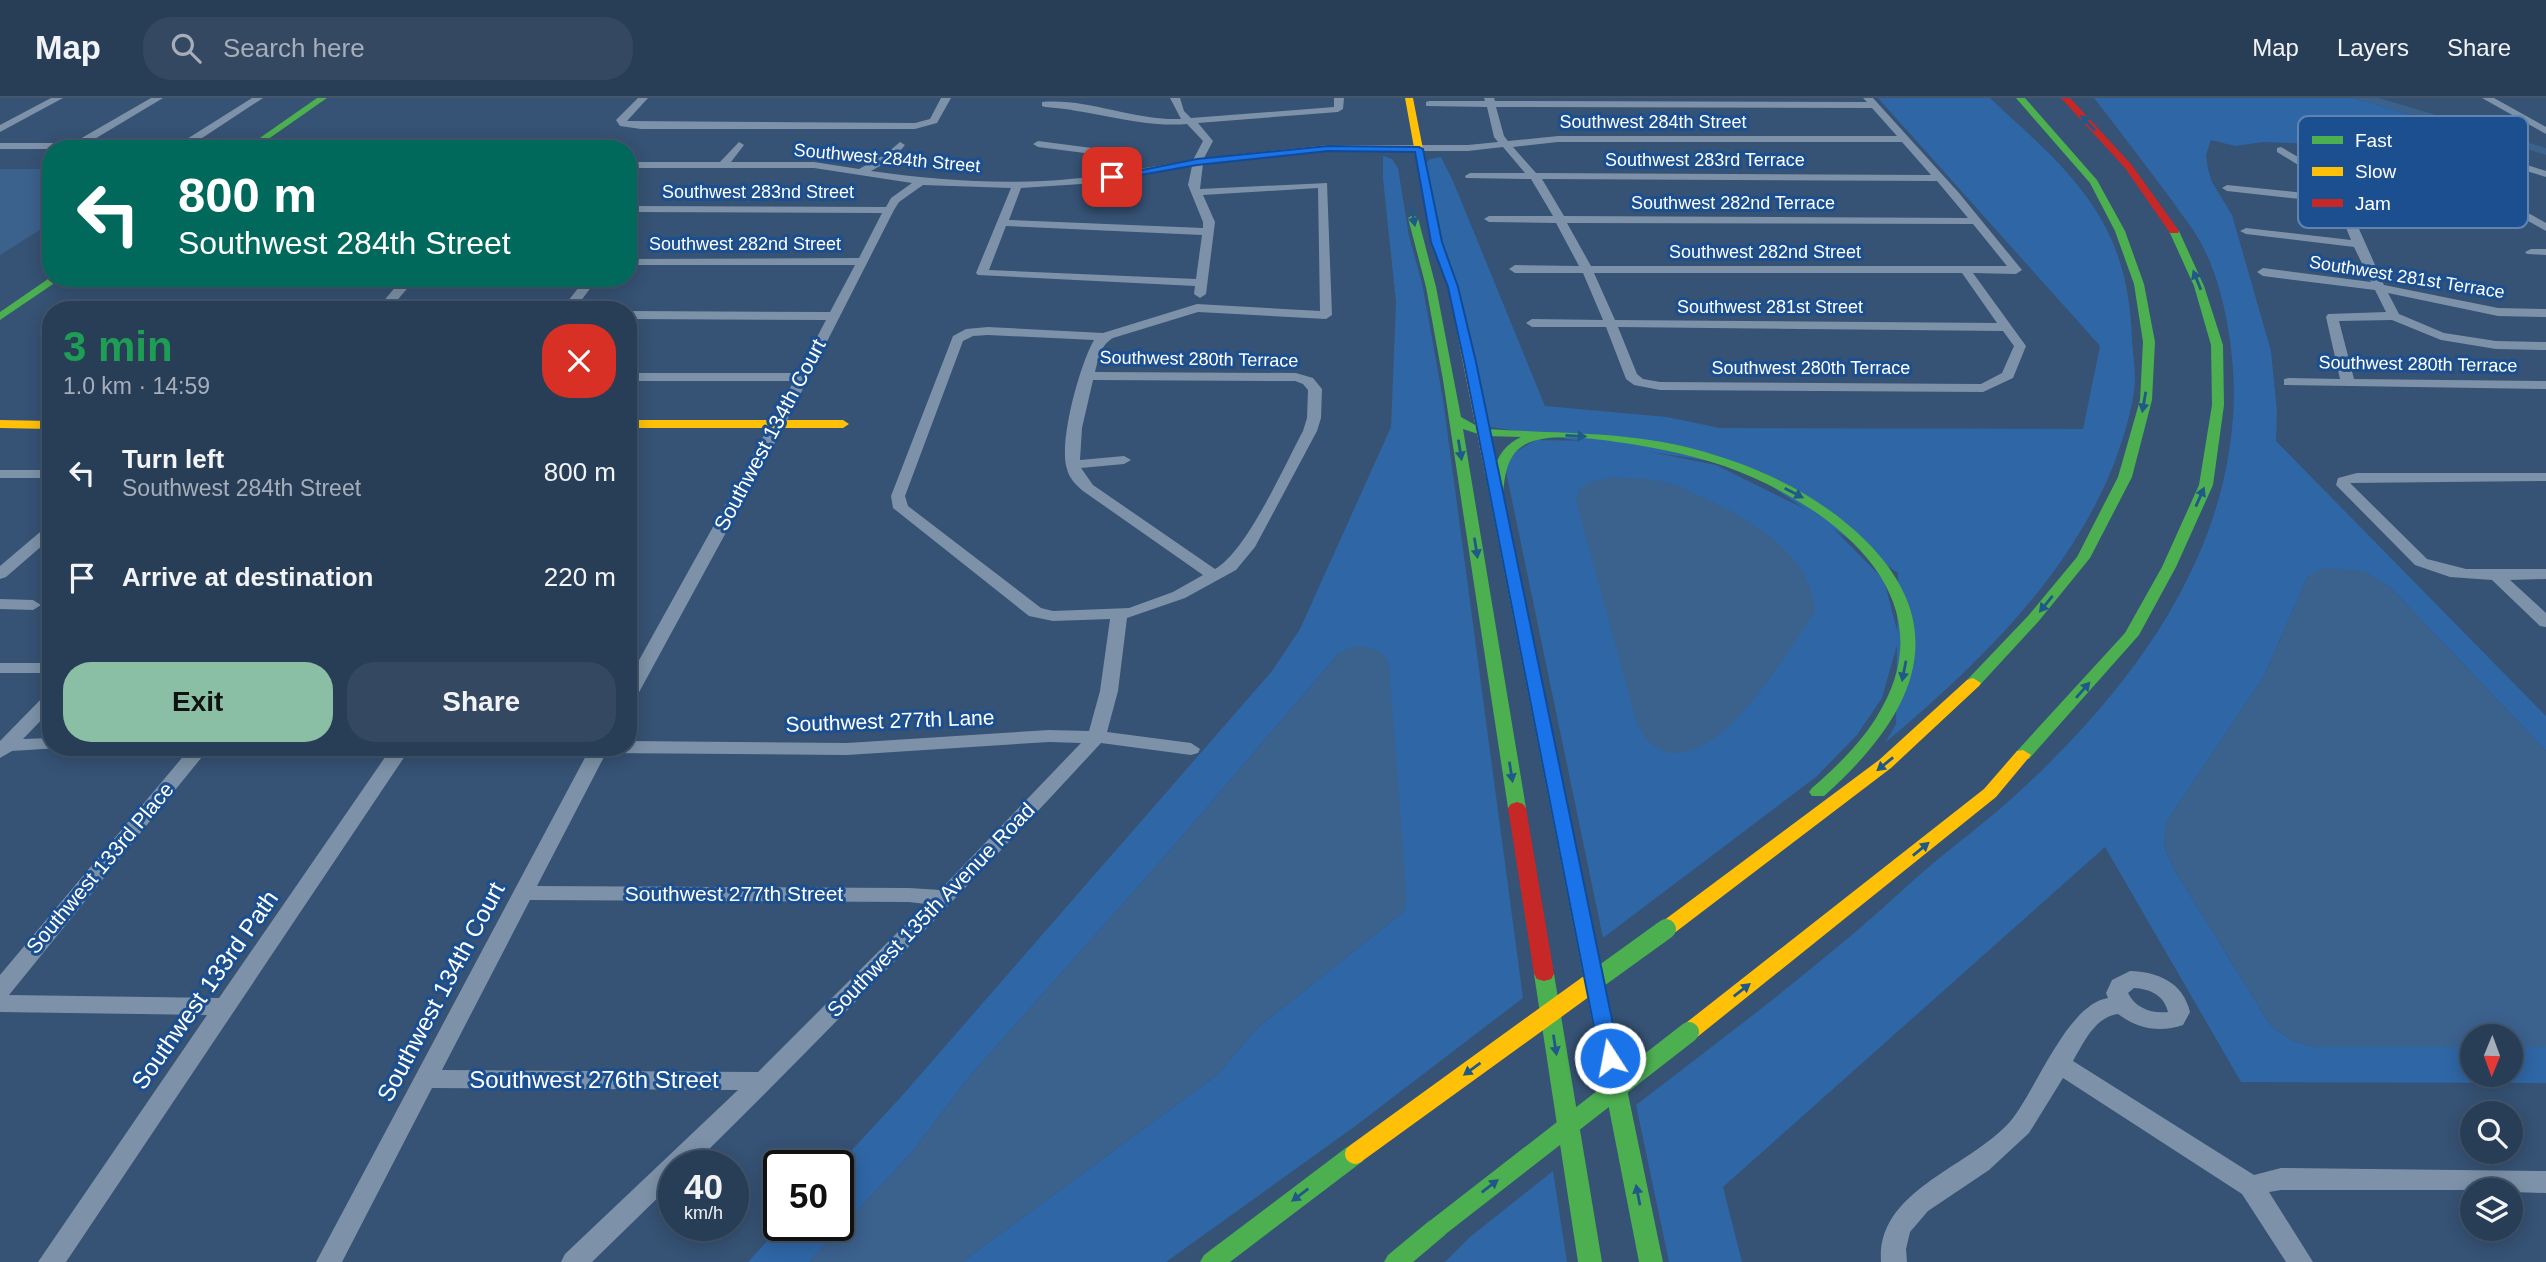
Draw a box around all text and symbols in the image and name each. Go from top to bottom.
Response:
search box [143,17,633,80]
text: Map [35,29,101,66]
icon: search [167,29,205,67]
text: Search here [223,33,365,63]
text: Map [2252,34,2299,61]
text: Layers [2337,34,2409,61]
text: Share [2447,34,2511,61]
street label: Southwest 284th Street [1559,112,1747,132]
one-way arrow [2080,114,2096,132]
legend [2298,116,2528,228]
text: Fast [2355,130,2393,151]
street label: Southwest 284th Street [793,140,981,176]
pin [1082,147,1142,207]
street label: Southwest 283rd Terrace [1605,150,1805,170]
icon: arrive [1093,158,1131,196]
text: Slow [2355,161,2396,182]
icon: left [63,168,154,259]
text: 800 m [178,168,317,222]
street label: Southwest 283nd Street [662,182,854,202]
street label: Southwest 282nd Terrace [1631,193,1835,213]
text: Jam [2355,193,2391,214]
one-way arrow [1408,205,1419,227]
text: Southwest 284th Street [178,225,511,261]
street label: Southwest 282nd Street [649,234,841,254]
street label: Southwest 282nd Street [1669,242,1861,262]
street label: Southwest 281st Terrace [2308,252,2506,302]
one-way arrow [2191,270,2202,291]
street label: Southwest 281st Street [1677,297,1863,317]
text: 3 min [63,323,173,370]
button: close [542,324,616,398]
street label: Southwest 134th Court [709,335,830,534]
street label: Southwest 280th Terrace [1099,347,1299,371]
street label: Southwest 280th Terrace [2318,352,2518,376]
street label: Southwest 280th Terrace [1712,358,1910,378]
text: 1.0 km · 14:59 [63,373,210,399]
one-way arrow [2138,391,2149,413]
one-way arrow [1566,431,1588,442]
one-way arrow [1455,439,1466,461]
text: Turn left [122,444,224,474]
icon: left [63,454,101,492]
text: 800 m [544,457,616,487]
text: Southwest 284th Street [122,475,361,501]
one-way arrow [2194,487,2206,507]
one-way arrow [1784,488,1804,499]
one-way arrow [1471,537,1482,559]
icon: arrive [63,559,101,597]
text: Arrive at destination [122,562,373,592]
text: 220 m [544,562,616,592]
one-way arrow [2038,594,2053,612]
one-way arrow [1899,660,1910,682]
button: Exit [63,662,333,742]
button: Share [347,662,616,742]
one-way arrow [2075,682,2090,699]
street label: Southwest 277th Lane [785,705,995,736]
one-way arrow [1876,756,1893,771]
one-way arrow [1506,761,1517,783]
street label: Southwest 133rd Place [21,778,178,958]
street label: Southwest 135th Avenue Road [822,798,1039,1021]
one-way arrow [1912,842,1930,857]
street label: Southwest 134th Court [371,877,510,1106]
street label: Southwest 277th Street [625,882,843,905]
street label: Southwest 133rd Path [126,885,283,1094]
one-way arrow [1733,982,1751,997]
position arrow [1573,1021,1647,1095]
north arrow [2460,1024,2524,1087]
map controls [2460,1024,2523,1241]
one-way arrow [1550,1035,1561,1057]
one-way arrow [1463,1062,1481,1076]
street label: Southwest 276th Street [469,1066,719,1093]
button: search [2460,1101,2523,1164]
speed limit sign: 50 [763,1150,854,1241]
text: 40 [684,1167,723,1206]
button: layers [2460,1178,2523,1241]
one-way arrow [1481,1179,1499,1194]
one-way arrow [1632,1184,1643,1206]
one-way arrow [1291,1188,1309,1202]
text: km/h [684,1203,723,1223]

